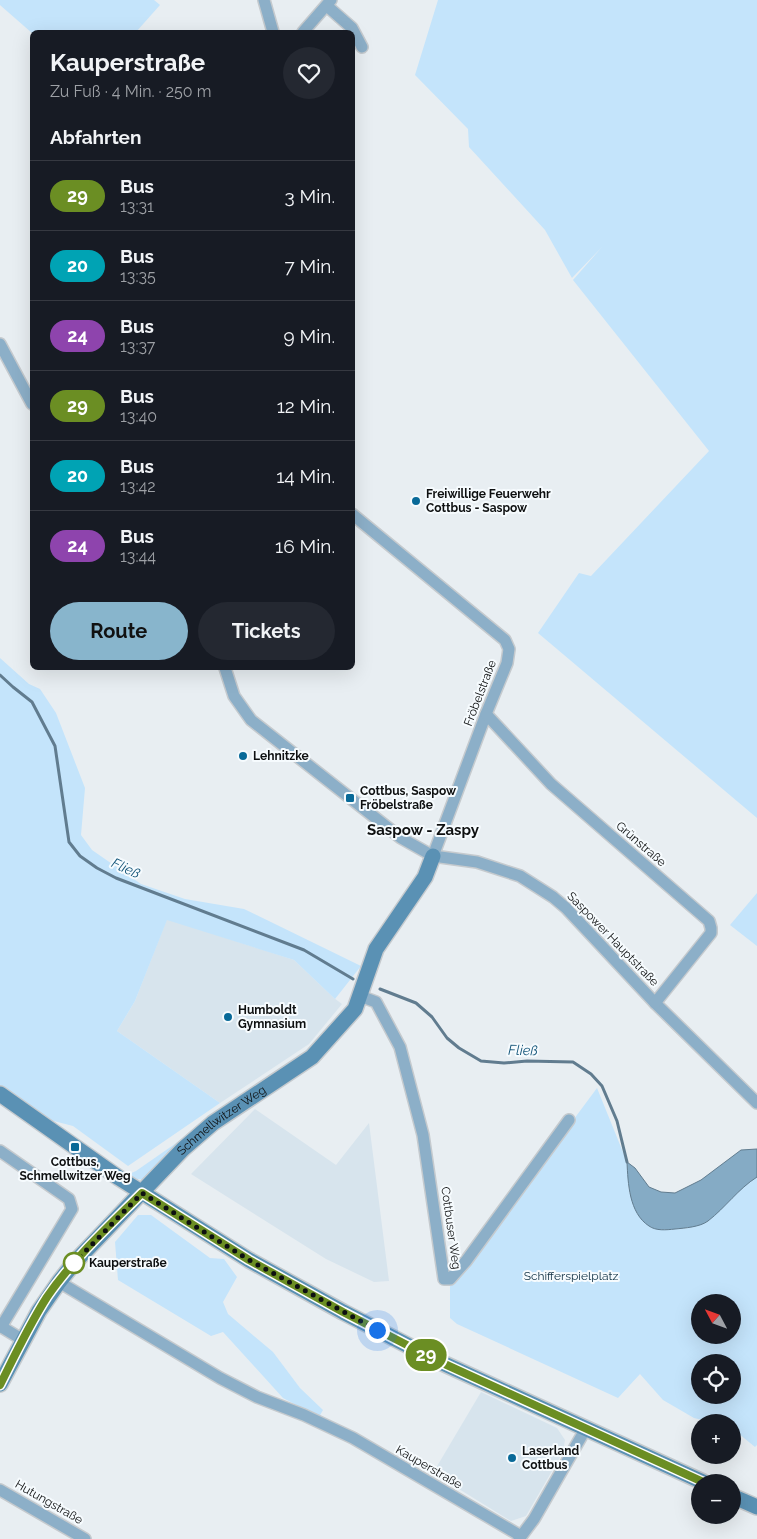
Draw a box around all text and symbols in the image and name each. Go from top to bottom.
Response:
button: heart [283,47,335,99]
text: Kauperstraße [50,48,205,77]
text: Zu Fuß · 4 Min. · 250 m [50,82,211,101]
text: Abfahrten [50,126,141,148]
text: Bus [120,175,154,197]
text: 29 [67,185,88,206]
text: 3 Min. [285,185,335,207]
text: 13:31 [120,197,154,216]
text: Bus [120,245,154,267]
text: 20 [67,255,88,276]
text: 7 Min. [285,255,335,277]
text: 13:35 [120,267,156,286]
text: Bus [120,315,154,337]
text: 24 [67,325,88,346]
text: 9 Min. [284,325,335,347]
text: 13:37 [120,337,155,356]
text: Bus [120,385,154,407]
text: 29 [67,395,88,416]
text: 12 Min. [277,395,335,417]
text: 13:40 [120,407,157,426]
text: Bus [120,455,154,477]
text: 20 [67,465,88,486]
text: 14 Min. [276,465,335,487]
text: 13:42 [120,477,155,496]
place label: Freiwillige Feuerwehr Cottbus - Saspow [426,487,551,515]
marker: Freiwillige Feuerwehr Cottbus - Saspow [410,495,422,507]
text: Bus [120,525,154,547]
text: 24 [67,535,88,556]
text: 16 Min. [275,535,335,557]
text: 13:44 [120,547,156,566]
button: Route [50,602,188,660]
button: Tickets [198,602,335,660]
street label: Fröbelstraße [461,658,499,728]
place label: Lehnitzke [253,749,309,763]
marker: Lehnitzke [237,750,249,762]
place label: Cottbus, Saspow Fröbelstraße [360,784,457,812]
marker: Cottbus, Saspow Fröbelstraße [344,792,356,804]
street label: Grünstraße [613,819,669,869]
district label: Saspow - Zaspy [367,821,480,839]
water label: Fließ [109,854,143,882]
street label: Saspower Hauptstraße [564,889,662,989]
place label: Humboldt Gymnasium [238,1003,306,1031]
marker: Humboldt Gymnasium [222,1011,234,1023]
water label: Fließ [508,1042,538,1058]
street label: Schmellwitzer Weg [174,1083,269,1158]
marker: Cottbus, Schmellwitzer Weg [69,1141,81,1153]
place label: Cottbus, Schmellwitzer Weg [19,1155,131,1183]
street label: Cottbuser Weg [438,1186,464,1270]
marker: Kauperstraße [63,1252,85,1274]
place label: Kauperstraße [89,1256,167,1270]
park label: Schifferspielplatz [524,1269,618,1283]
north arrow [691,1294,741,1344]
map controls [691,1294,741,1524]
your location [365,1318,390,1343]
line badge: 29 [404,1339,448,1371]
text: 29 [416,1344,436,1365]
button: locate [691,1354,741,1404]
button: + [691,1414,741,1464]
street label: Kauperstraße [393,1442,465,1492]
place label: Laserland Cottbus [522,1444,580,1472]
marker: Laserland Cottbus [506,1452,518,1464]
button: − [691,1474,741,1524]
street label: Hutungstraße [13,1477,85,1527]

